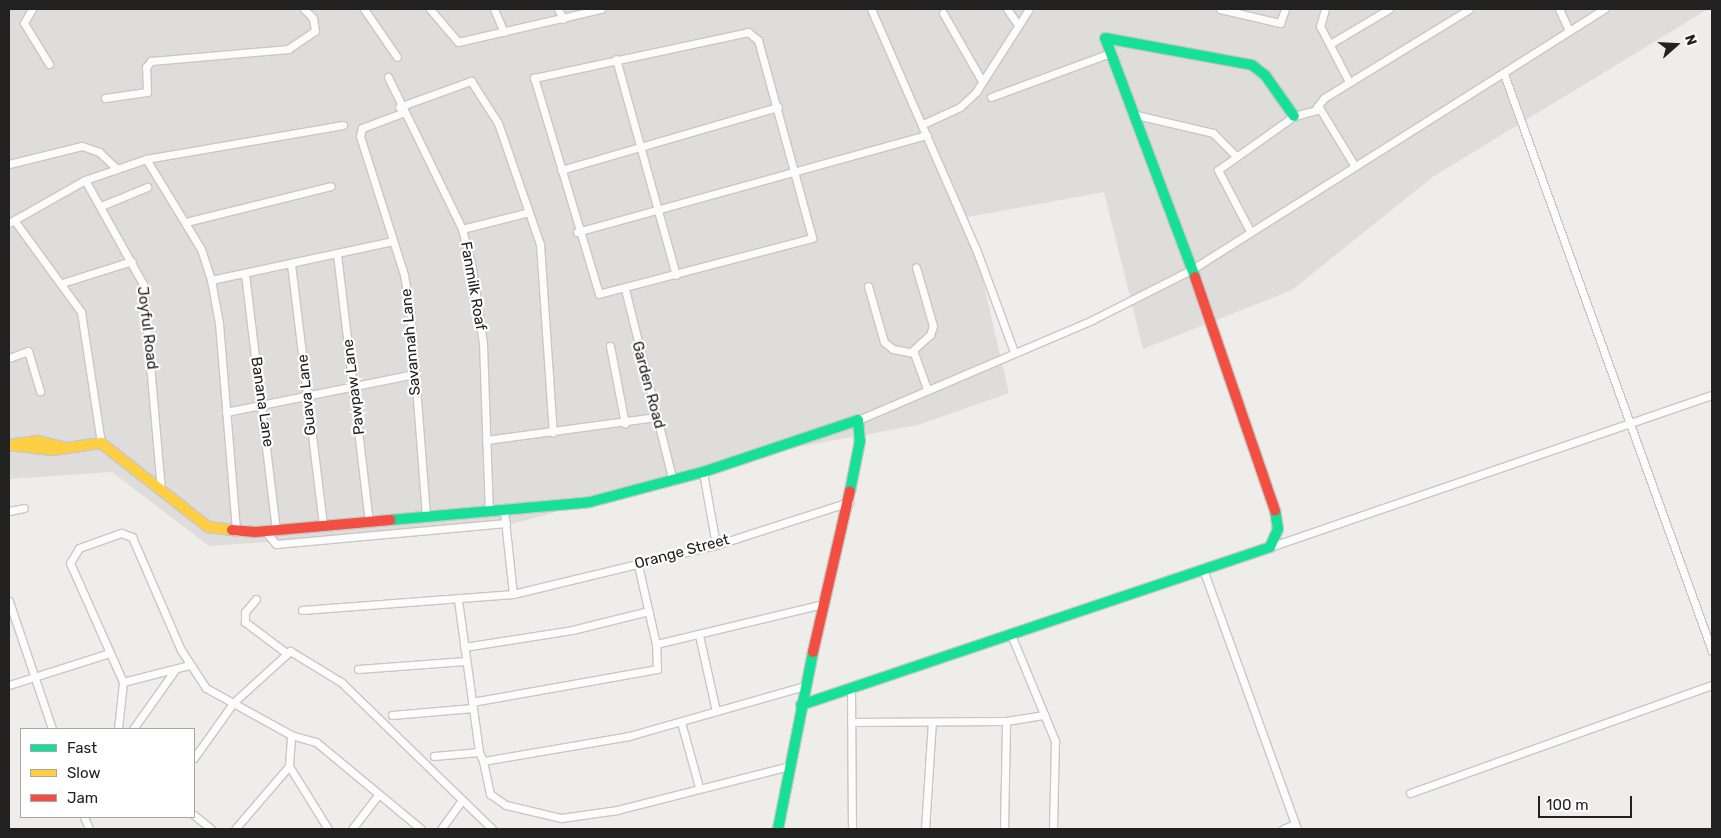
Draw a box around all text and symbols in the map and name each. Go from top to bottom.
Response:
north arrow [1651,20,1701,70]
text: N [1681,32,1700,47]
street label: Fanmilk Roaf [456,240,490,332]
street label: Joyful Road [133,285,161,371]
street label: Savannah Lane [397,288,425,396]
street label: Pawpaw Lane [339,338,369,436]
street label: Garden Road [628,339,668,431]
street label: Guava Lane [294,354,320,436]
street label: Banana Lane [247,356,277,448]
street label: Orange Street [633,531,731,573]
legend [20,728,195,818]
text: Fast [67,739,97,757]
text: Slow [67,764,100,782]
scale bar [1541,786,1635,818]
text: Jam [67,789,98,807]
text: 100 m [1546,796,1588,814]

